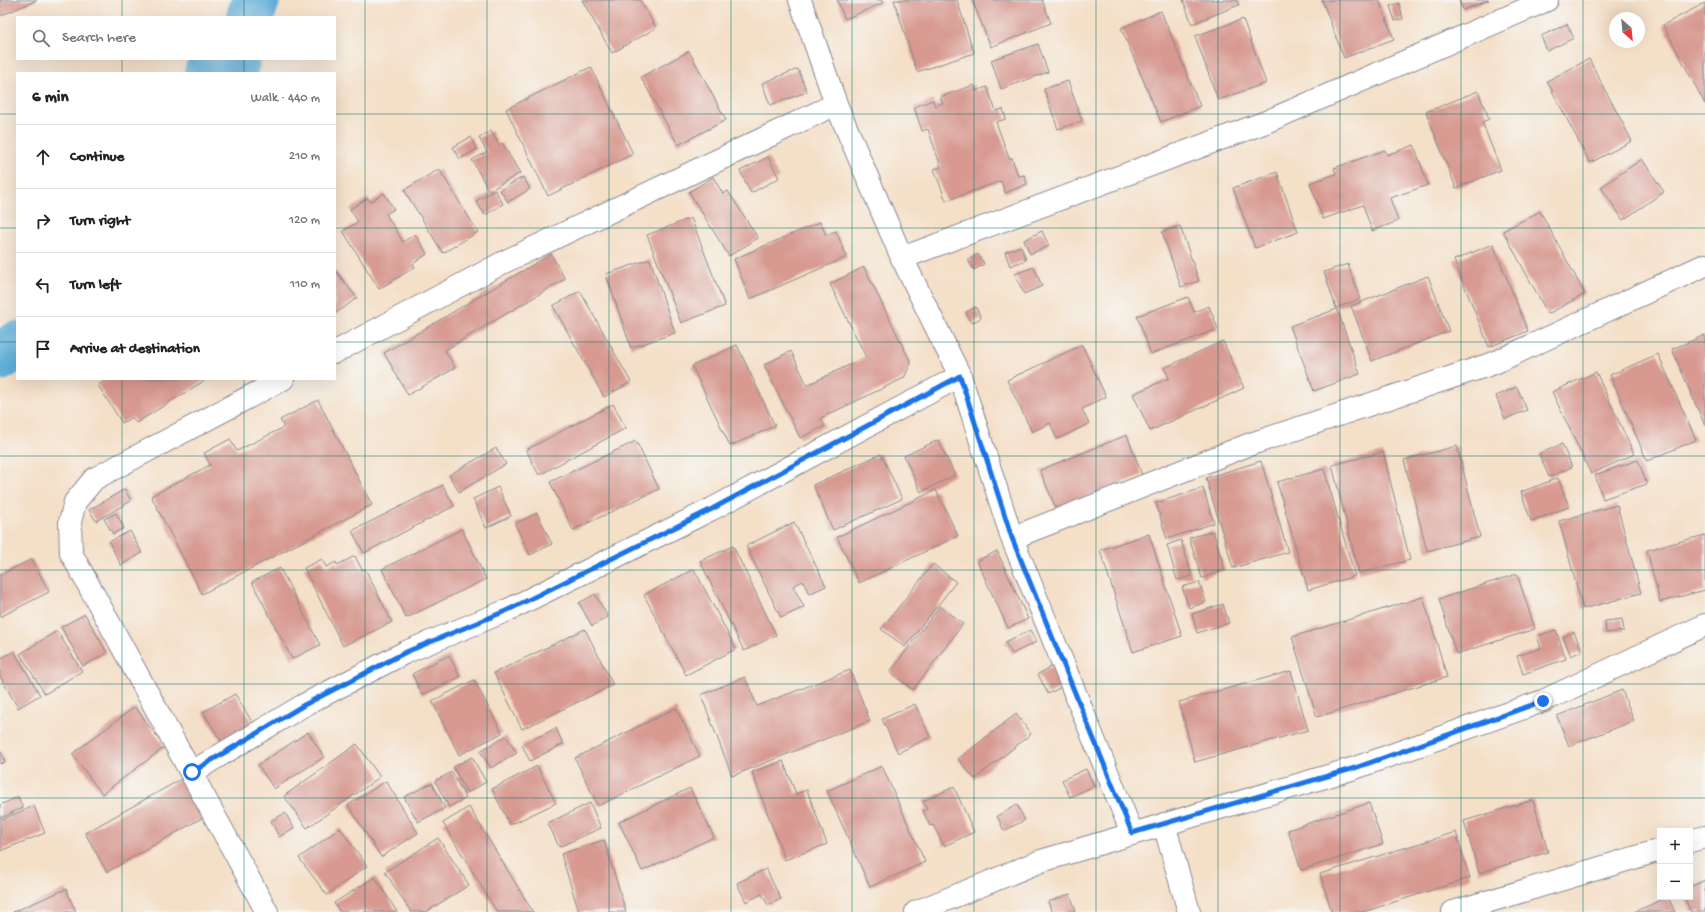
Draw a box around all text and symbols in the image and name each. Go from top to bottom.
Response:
north arrow [1609,12,1645,48]
search box [16,16,336,60]
icon: search [30,27,52,49]
text: Search here [62,29,136,47]
text: 6 min [32,88,68,108]
text: Walk · 440 m [251,91,320,106]
icon: ahead [32,146,54,168]
text: Continue [70,148,124,166]
text: 210 m [289,149,320,164]
icon: right [32,210,54,232]
text: Turn right [70,212,130,230]
text: 120 m [289,213,320,228]
icon: left [32,274,54,296]
text: Turn left [70,276,121,294]
text: 110 m [290,277,320,292]
icon: arrive [32,338,54,360]
text: Arrive at destination [70,340,200,358]
route end [1534,692,1552,710]
route start [183,763,201,781]
map controls [1657,828,1693,900]
button: + [1657,828,1693,864]
button: − [1657,864,1693,900]

